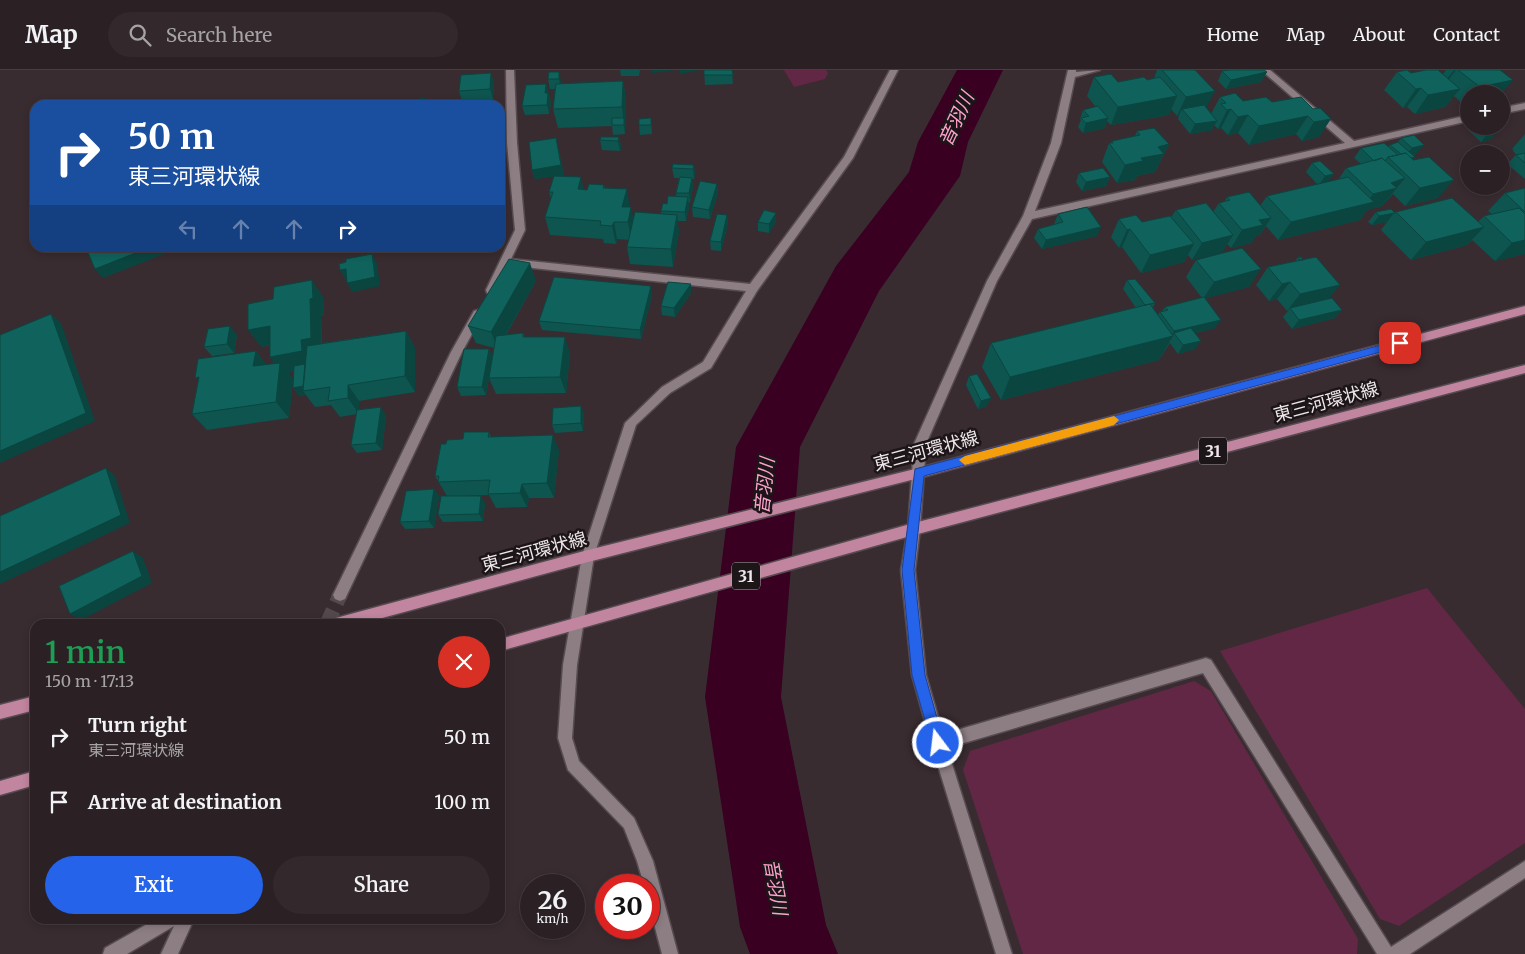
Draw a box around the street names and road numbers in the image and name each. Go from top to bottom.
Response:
street label: 東三河環状線 [1271,376,1381,427]
street label: 東三河環状線 [871,425,981,476]
road number: 31 [1199,438,1227,464]
street label: 東三河環状線 [479,526,589,577]
road number: 31 [732,562,760,590]

